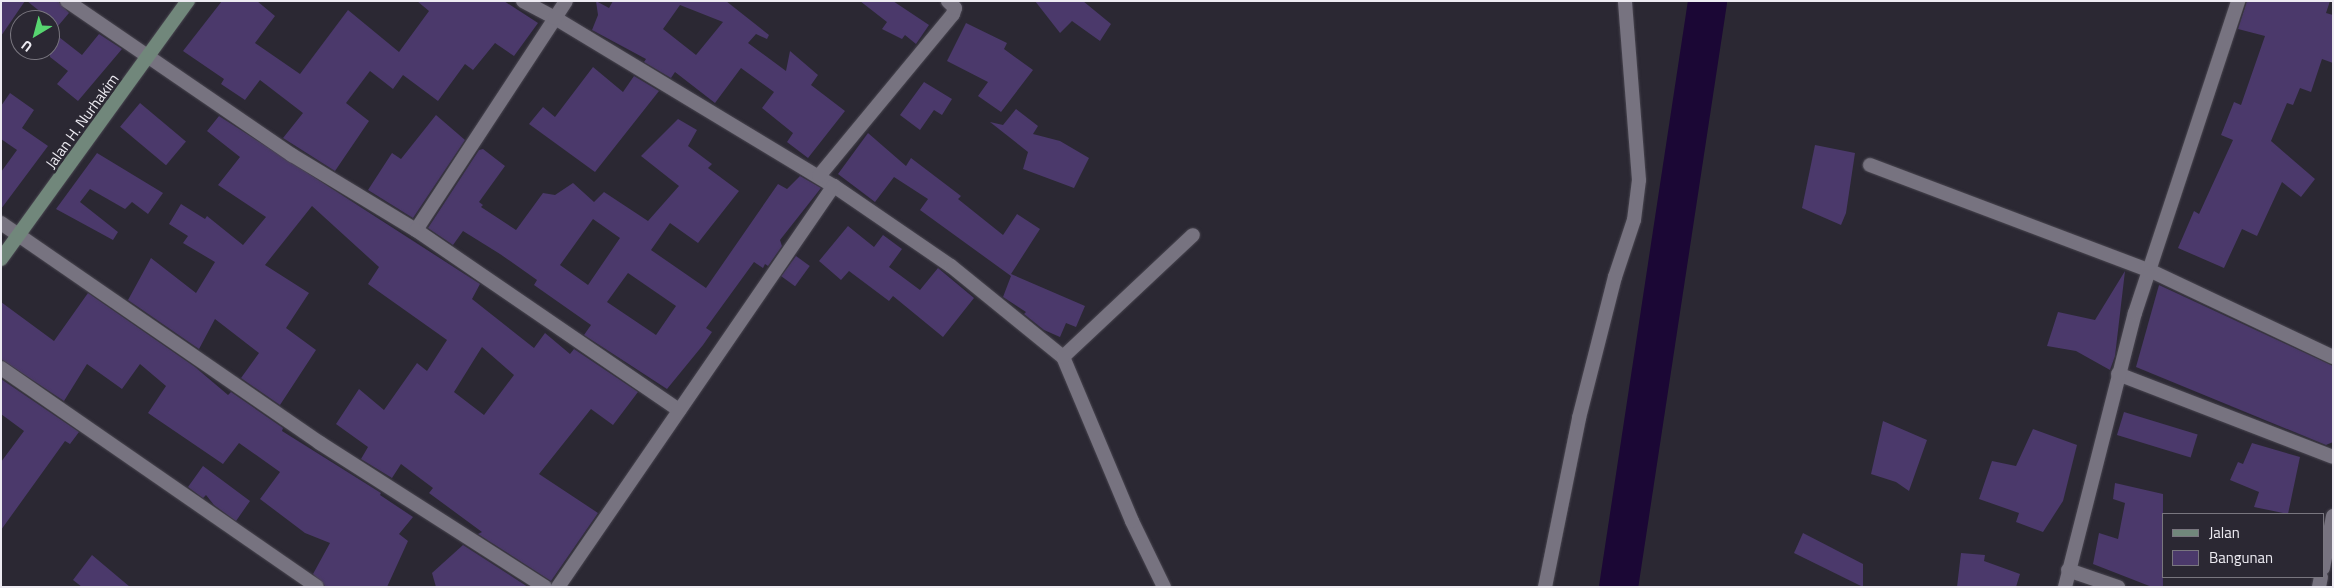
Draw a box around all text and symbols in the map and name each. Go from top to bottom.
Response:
north arrow [10,10,60,60]
text: U [16,35,36,58]
street label: Jalan H. Nurhakim [42,70,122,172]
legend [2162,513,2324,578]
text: Jalan [2209,521,2240,544]
text: Bangunan [2209,546,2273,569]

